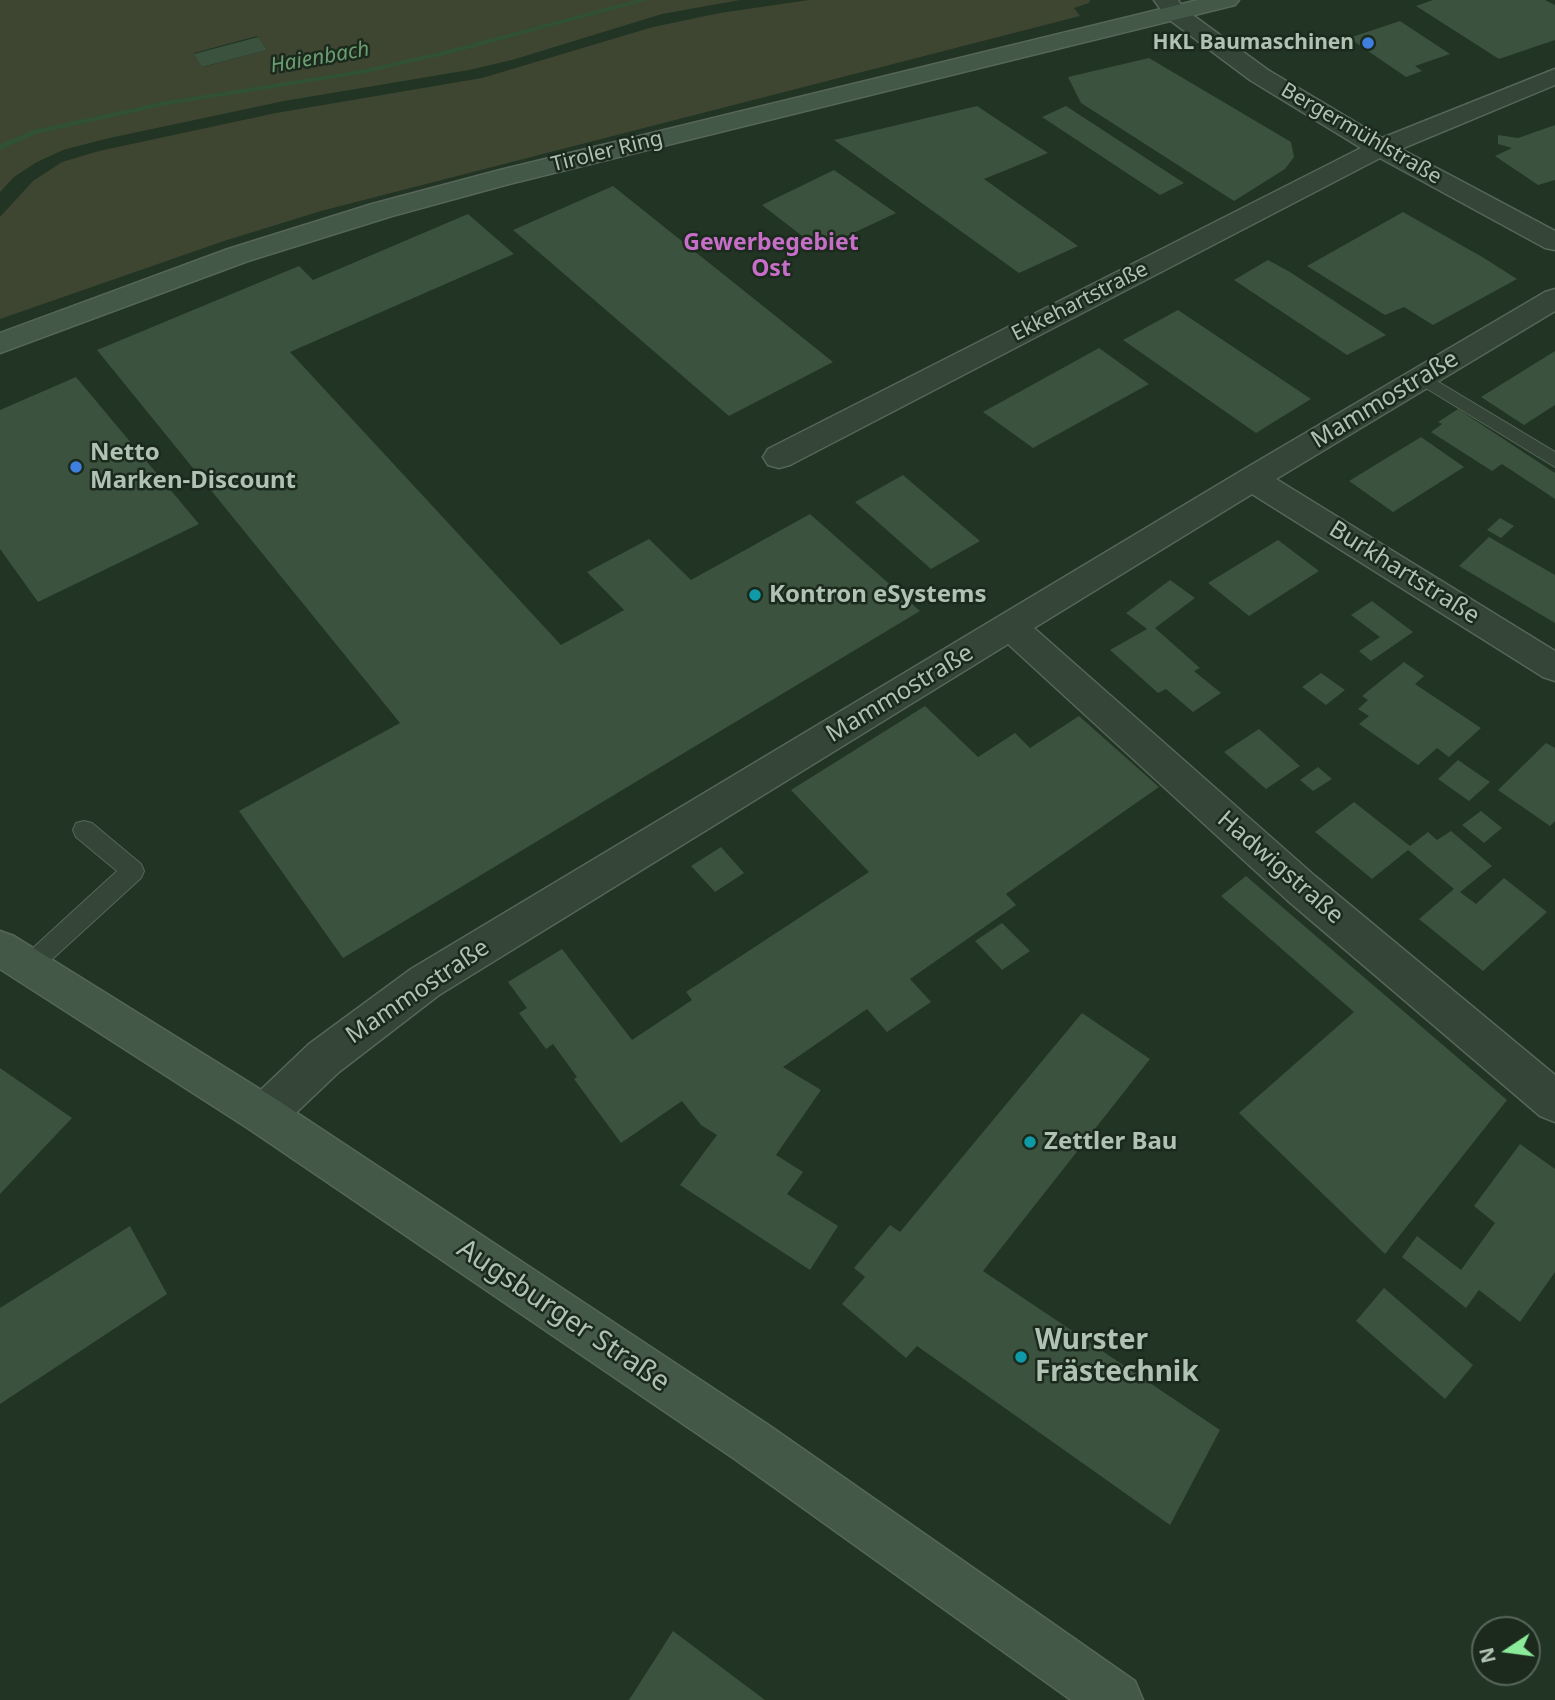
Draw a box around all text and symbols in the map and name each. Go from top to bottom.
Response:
place label: HKL Baumaschinen [1152,30,1354,56]
marker: HKL Baumaschinen [1360,35,1376,51]
water label: Haienbach [269,37,371,79]
street label: Bergermühlstraße [1276,78,1446,190]
street label: Tiroler Ring [549,126,665,178]
district label: Gewerbegebiet Ost [683,229,859,283]
street label: Ekkehartstraße [1008,257,1152,347]
street label: Mammostraße [1306,345,1464,455]
place label: Netto Marken-Discount [90,439,296,495]
marker: Netto Marken-Discount [68,459,84,475]
street label: Burkhartstraße [1324,515,1484,631]
place label: Kontron eSystems [769,581,987,609]
marker: Kontron eSystems [747,587,763,603]
street label: Mammostraße [821,639,979,749]
street label: Hadwigstraße [1211,805,1349,931]
street label: Mammostraße [341,934,495,1050]
place label: Zettler Bau [1044,1128,1177,1156]
marker: Zettler Bau [1022,1134,1038,1150]
street label: Augsburger Straße [450,1232,676,1400]
place label: Wurster Frästechnik [1035,1324,1199,1390]
marker: Wurster Frästechnik [1013,1349,1029,1365]
north arrow [1471,1616,1541,1686]
text: N [1473,1645,1502,1666]

